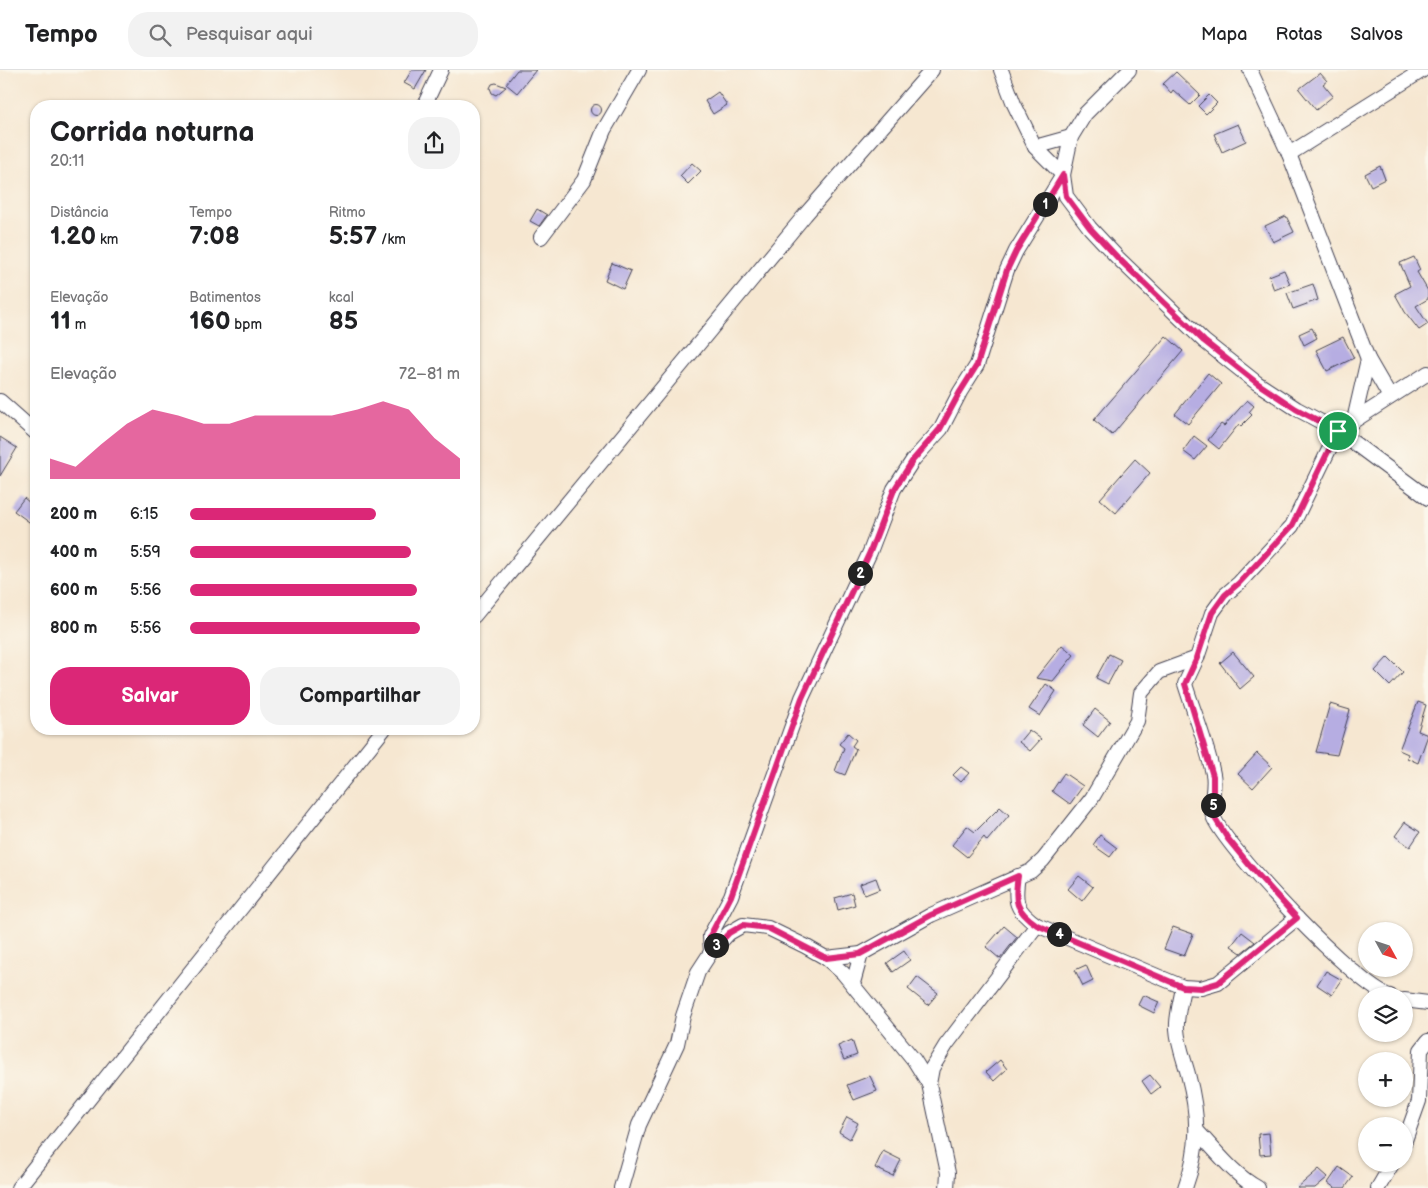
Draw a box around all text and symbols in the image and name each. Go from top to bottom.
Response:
search box [128,12,478,57]
text: Tempo [25,20,98,49]
icon: search [146,21,174,49]
text: Pesquisar aqui [186,23,313,46]
text: Mapa [1201,24,1247,45]
text: Rotas [1275,24,1322,45]
text: Salvos [1350,24,1403,45]
text: Corrida noturna [50,116,255,149]
button: share [408,117,460,169]
text: 20:11 [50,152,84,171]
pin: 1 [1032,192,1058,216]
text: 1 [1043,196,1048,213]
text: Distância [50,204,109,221]
text: Tempo [189,204,232,221]
text: Ritmo [329,204,366,221]
text: 1.20 [50,221,96,252]
text: 7:08 [189,221,240,252]
text: 5:57 [329,221,377,252]
text: km [96,231,118,248]
text: /km [377,231,406,248]
text: Elevação [50,289,108,306]
text: Batimentos [189,289,261,306]
text: kcal [329,289,354,306]
text: 11 [50,306,71,337]
text: 160 [189,306,231,337]
text: 85 [329,306,358,337]
text: m [71,316,86,333]
text: bpm [231,316,262,333]
text: Elevação [50,365,117,384]
text: 72–81 m [399,365,460,384]
pin [1317,410,1359,452]
icon: arrive [1324,417,1352,445]
text: 200 m [50,505,97,524]
text: 6:15 [130,505,158,524]
text: 400 m [50,543,97,562]
text: 5:59 [130,543,161,562]
pin: 2 [848,560,872,586]
text: 2 [856,565,865,582]
text: 600 m [50,581,98,600]
text: 5:56 [130,581,161,600]
text: 800 m [50,619,98,638]
text: 5:56 [130,619,161,638]
button: Salvar [50,667,250,725]
button: Compartilhar [260,667,460,725]
pin: 5 [1200,792,1226,818]
text: 5 [1209,797,1218,814]
pin: 4 [1046,922,1072,946]
north arrow [1358,922,1412,978]
map controls [1358,922,1413,1172]
text: 4 [1055,926,1064,943]
pin: 3 [704,932,728,958]
text: 3 [712,937,721,954]
button: layers [1358,987,1413,1042]
button: + [1358,1052,1413,1107]
button: − [1358,1117,1413,1172]

